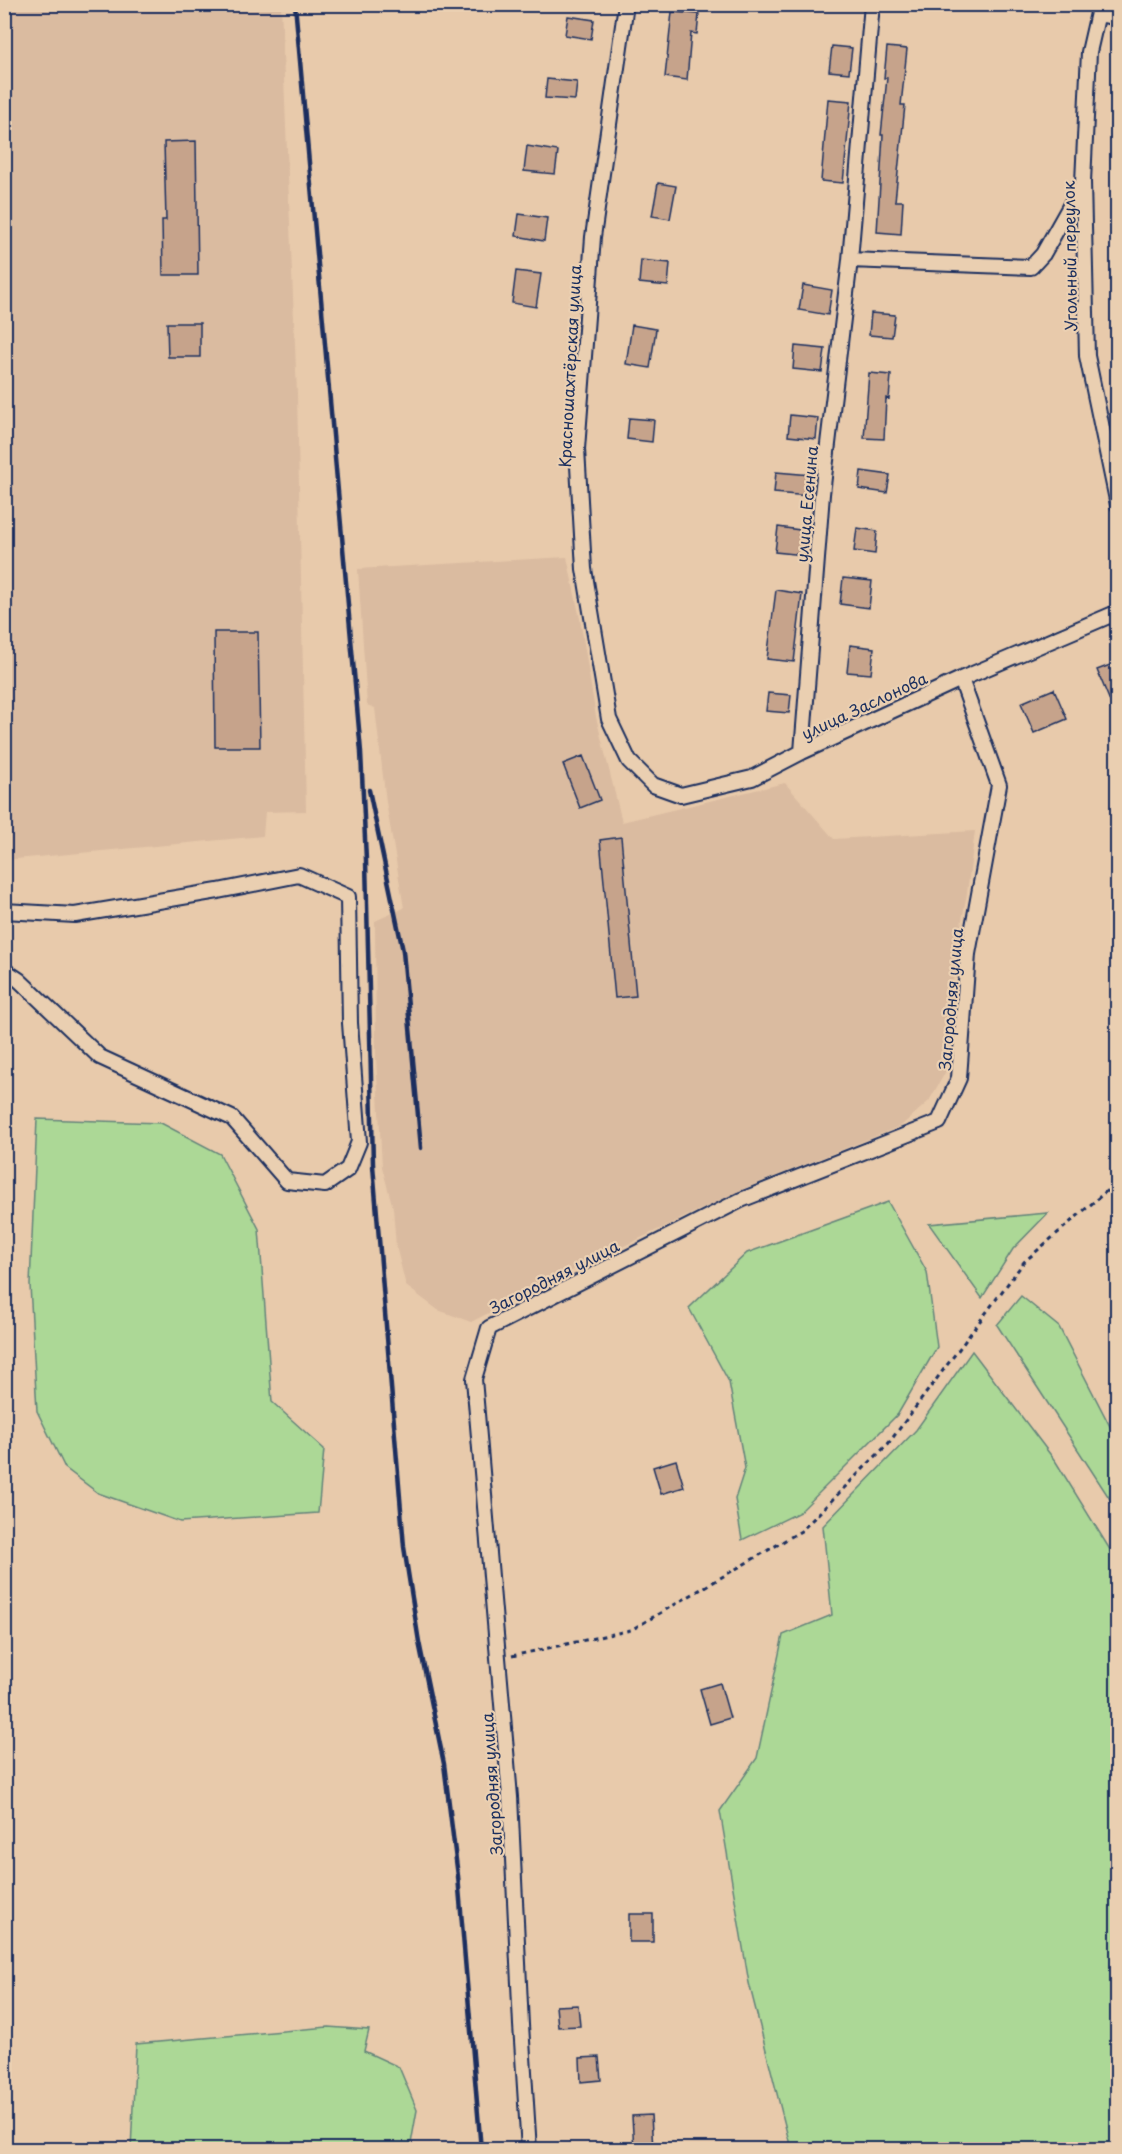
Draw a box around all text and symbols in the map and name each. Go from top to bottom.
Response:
street label: Угольный переулок [1056,180,1082,332]
street label: Красношахтёрская улица [552,264,586,468]
street label: улица Есенина [789,445,823,563]
street label: улица Заслонова [797,665,931,745]
street label: Загородняя улица [932,927,968,1071]
street label: Загородняя улица [485,1233,623,1319]
street label: Загородняя улица [474,1712,508,1856]

